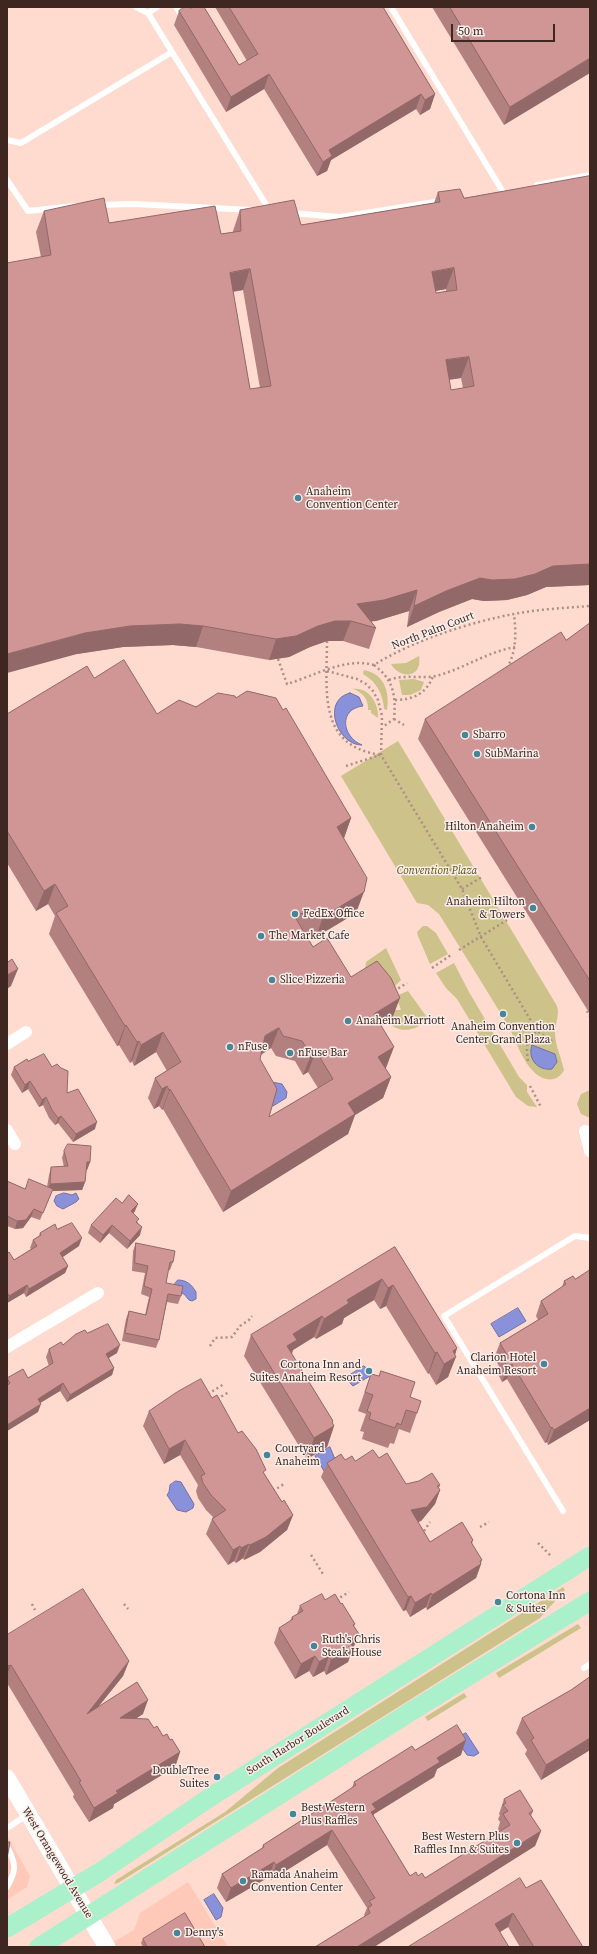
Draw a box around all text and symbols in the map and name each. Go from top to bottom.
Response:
scale bar [453,16,557,42]
text: 50 m [458,23,484,39]
place label: Anaheim Convention Center [306,485,398,511]
marker: Anaheim Convention Center [293,493,303,503]
street label: North Palm Court [390,609,476,653]
place label: Sbarro [473,728,506,742]
marker: Sbarro [460,730,470,740]
place label: SubMarina [485,747,539,761]
marker: SubMarina [472,749,482,759]
place label: Hilton Anaheim [445,820,524,834]
marker: Hilton Anaheim [527,822,537,832]
park label: Convention Plaza [397,864,477,878]
place label: Anaheim Hilton & Towers [446,895,525,921]
marker: Anaheim Hilton & Towers [528,903,538,913]
place label: FedEx Office [303,907,365,921]
marker: FedEx Office [290,909,300,919]
place label: The Market Cafe [269,929,350,943]
marker: The Market Cafe [256,931,266,941]
place label: Slice Pizzeria [280,973,345,987]
marker: Slice Pizzeria [267,975,277,985]
marker: Anaheim Convention Center Grand Plaza [498,1009,508,1019]
place label: Anaheim Marriott [356,1014,445,1028]
marker: Anaheim Marriott [343,1016,353,1026]
place label: Anaheim Convention Center Grand Plaza [451,1020,555,1046]
place label: nFuse [238,1040,268,1054]
marker: nFuse [225,1042,235,1052]
place label: nFuse Bar [298,1046,347,1060]
marker: nFuse Bar [285,1048,295,1058]
place label: Clarion Hotel Anaheim Resort [457,1351,536,1377]
place label: Cortona Inn and Suites Anaheim Resort [250,1358,361,1384]
marker: Clarion Hotel Anaheim Resort [539,1359,549,1369]
marker: Cortona Inn and Suites Anaheim Resort [364,1366,374,1376]
place label: Courtyard Anaheim [275,1442,324,1468]
marker: Courtyard Anaheim [262,1450,272,1460]
place label: Cortona Inn & Suites [506,1589,566,1615]
marker: Cortona Inn & Suites [493,1597,503,1607]
place label: Ruth's Chris Steak House [322,1633,382,1659]
marker: Ruth's Chris Steak House [309,1641,319,1651]
street label: South Harbor Boulevard [244,1704,352,1778]
place label: DoubleTree Suites [152,1764,209,1790]
marker: DoubleTree Suites [212,1772,222,1782]
place label: Best Western Plus Raffles [301,1801,365,1827]
street label: West Orangewood Avenue [19,1805,95,1921]
marker: Best Western Plus Raffles [288,1809,298,1819]
place label: Best Western Plus Raffles Inn & Suites [414,1830,509,1856]
marker: Best Western Plus Raffles Inn & Suites [512,1838,522,1848]
place label: Ramada Anaheim Convention Center [251,1868,343,1894]
marker: Ramada Anaheim Convention Center [238,1876,248,1886]
place label: Denny's [185,1926,223,1940]
marker: Denny's [172,1928,182,1938]

